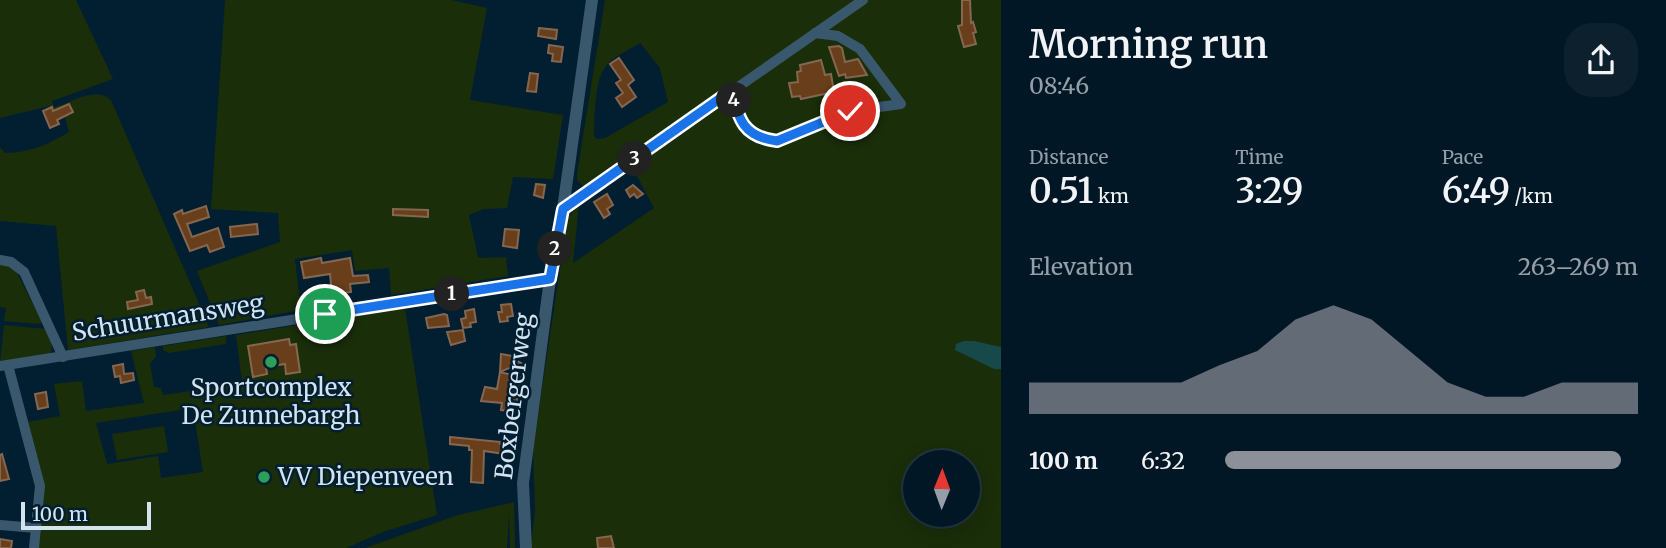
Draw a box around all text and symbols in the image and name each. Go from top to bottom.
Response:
text: Morning run [1029,21,1268,68]
button: share [1564,23,1638,97]
text: 08:46 [1029,71,1089,100]
pin [820,81,880,141]
pin: 4 [716,82,752,118]
text: 4 [727,87,740,111]
icon: check [831,92,869,130]
pin: 3 [618,142,652,176]
text: Distance [1029,145,1108,169]
text: Time [1235,145,1284,169]
text: Pace [1442,145,1483,169]
text: 3 [629,146,640,170]
text: 0.51 [1029,169,1093,213]
text: 3:29 [1235,169,1303,213]
text: 6:49 [1442,169,1510,213]
text: km [1093,184,1129,208]
text: /km [1510,184,1553,208]
pin: 2 [538,232,572,266]
text: 2 [549,236,560,260]
text: Elevation [1029,252,1133,281]
text: 263–269 m [1518,252,1638,281]
pin: 1 [434,276,470,312]
text: 1 [447,281,456,305]
pin [295,284,355,344]
street label: Schuurmansweg [70,287,267,348]
icon: arrive [306,295,344,333]
street label: Boxbergerweg [488,310,539,481]
marker: Sportcomplex De Zunnebargh [263,354,279,370]
place label: Sportcomplex De Zunnebargh [182,372,361,431]
text: 100 m [1029,446,1098,475]
text: 6:32 [1141,446,1185,475]
north arrow [903,450,980,527]
map controls [903,450,980,527]
place label: VV Diepenveen [277,461,454,492]
marker: VV Diepenveen [256,469,272,485]
scale bar [21,499,150,531]
text: 100 m [32,502,88,526]

